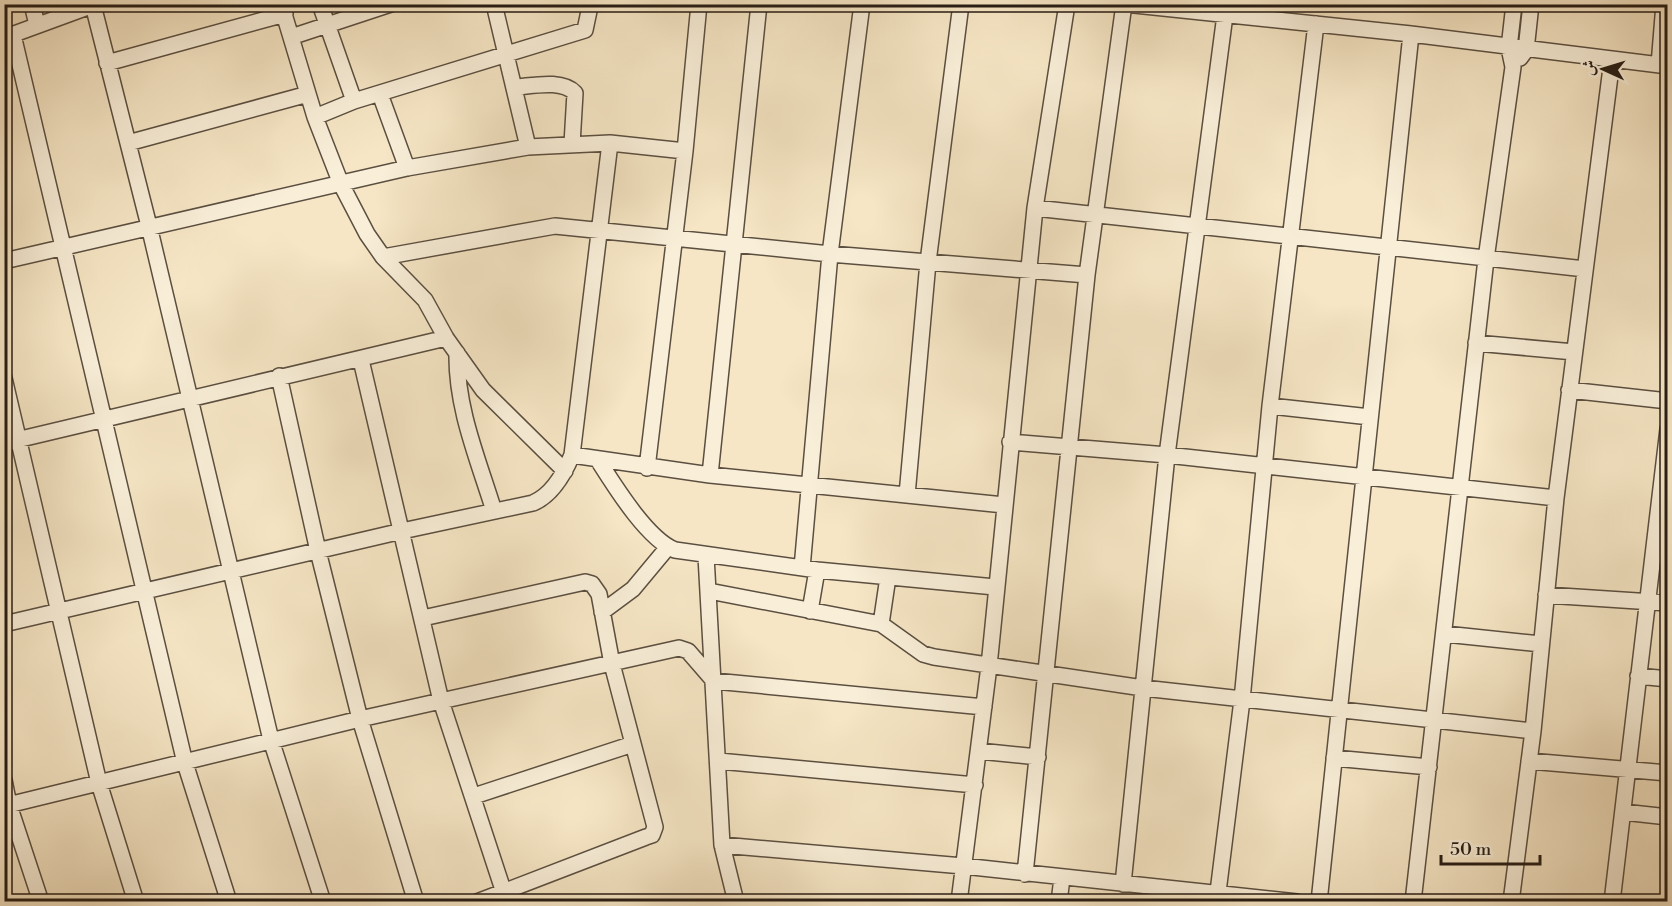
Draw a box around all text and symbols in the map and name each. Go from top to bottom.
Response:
north arrow [1573,39,1633,99]
text: ش [1579,59,1600,77]
scale bar [1441,828,1540,866]
text: 50 m [1450,838,1492,861]

